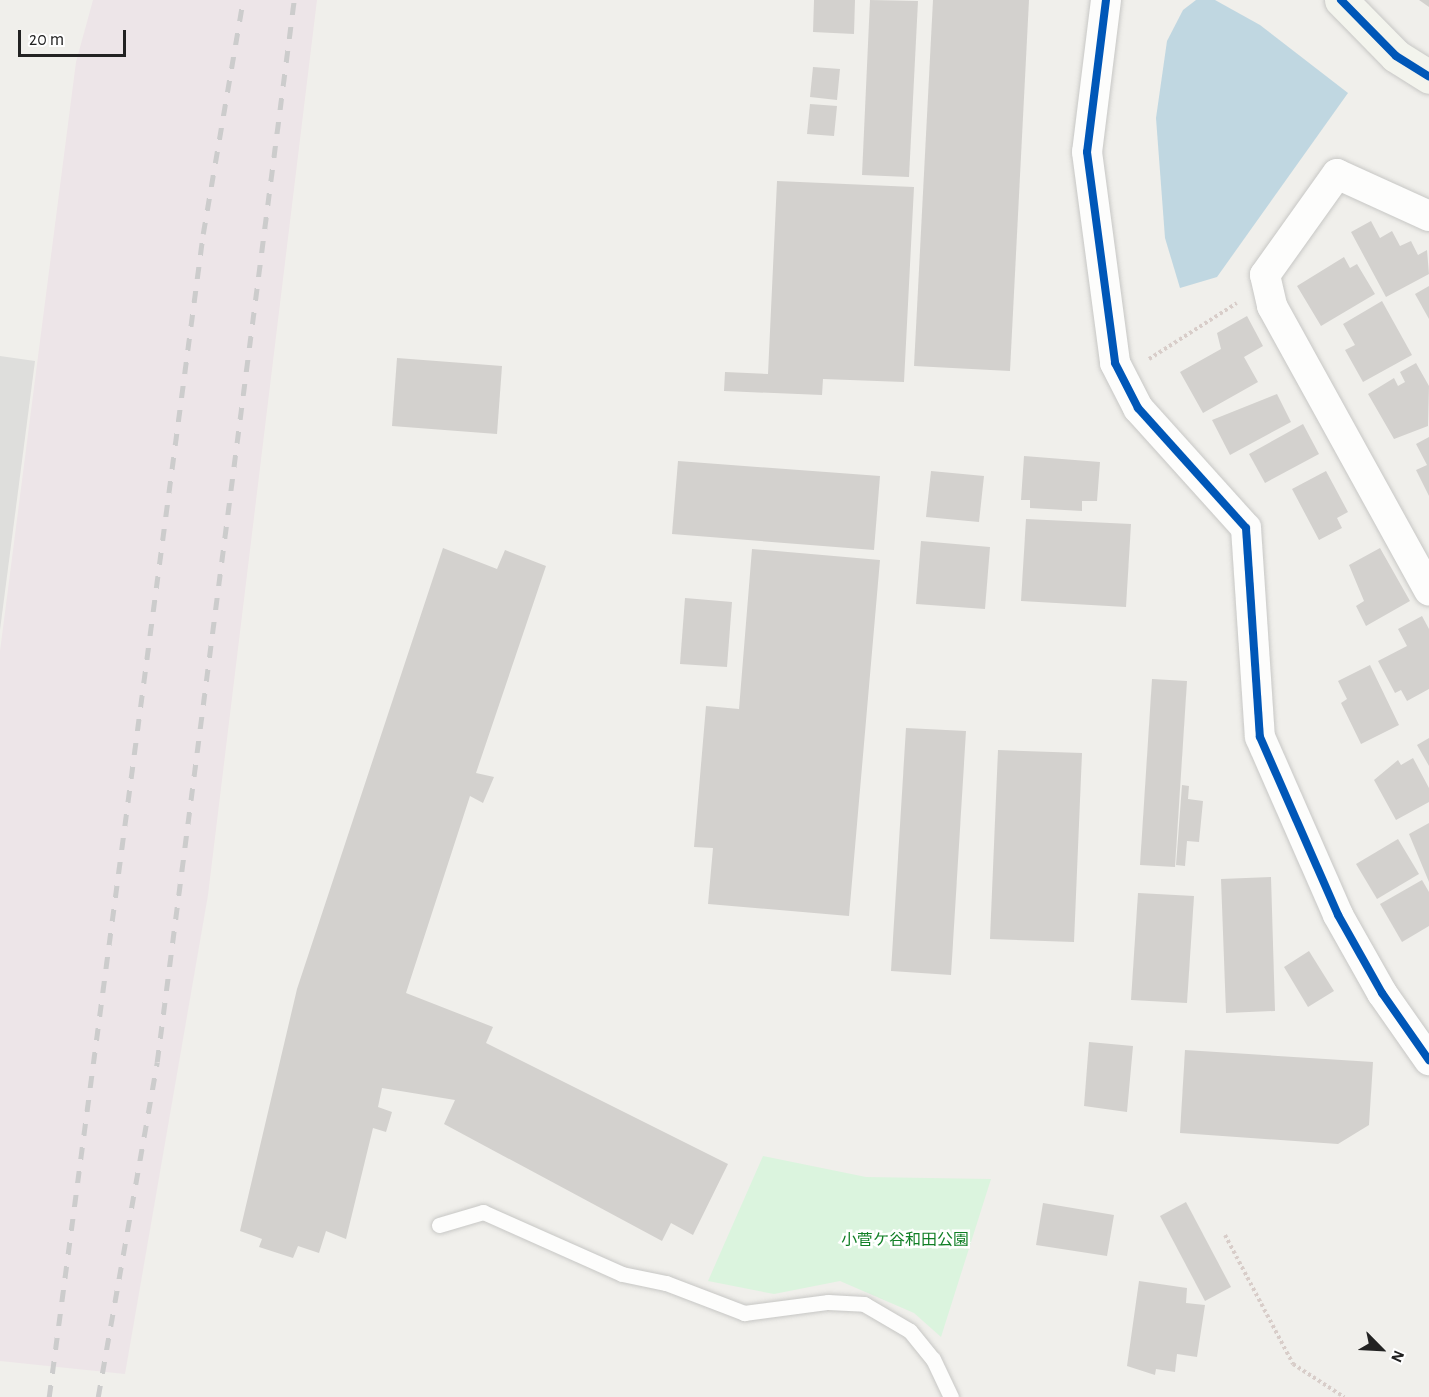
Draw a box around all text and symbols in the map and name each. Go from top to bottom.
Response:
scale bar [21,18,129,56]
text: 20 m [29,31,64,49]
park label: 小菅ケ谷和田公園 [841,1230,969,1250]
north arrow [1351,1319,1411,1379]
text: N [1388,1348,1407,1365]

